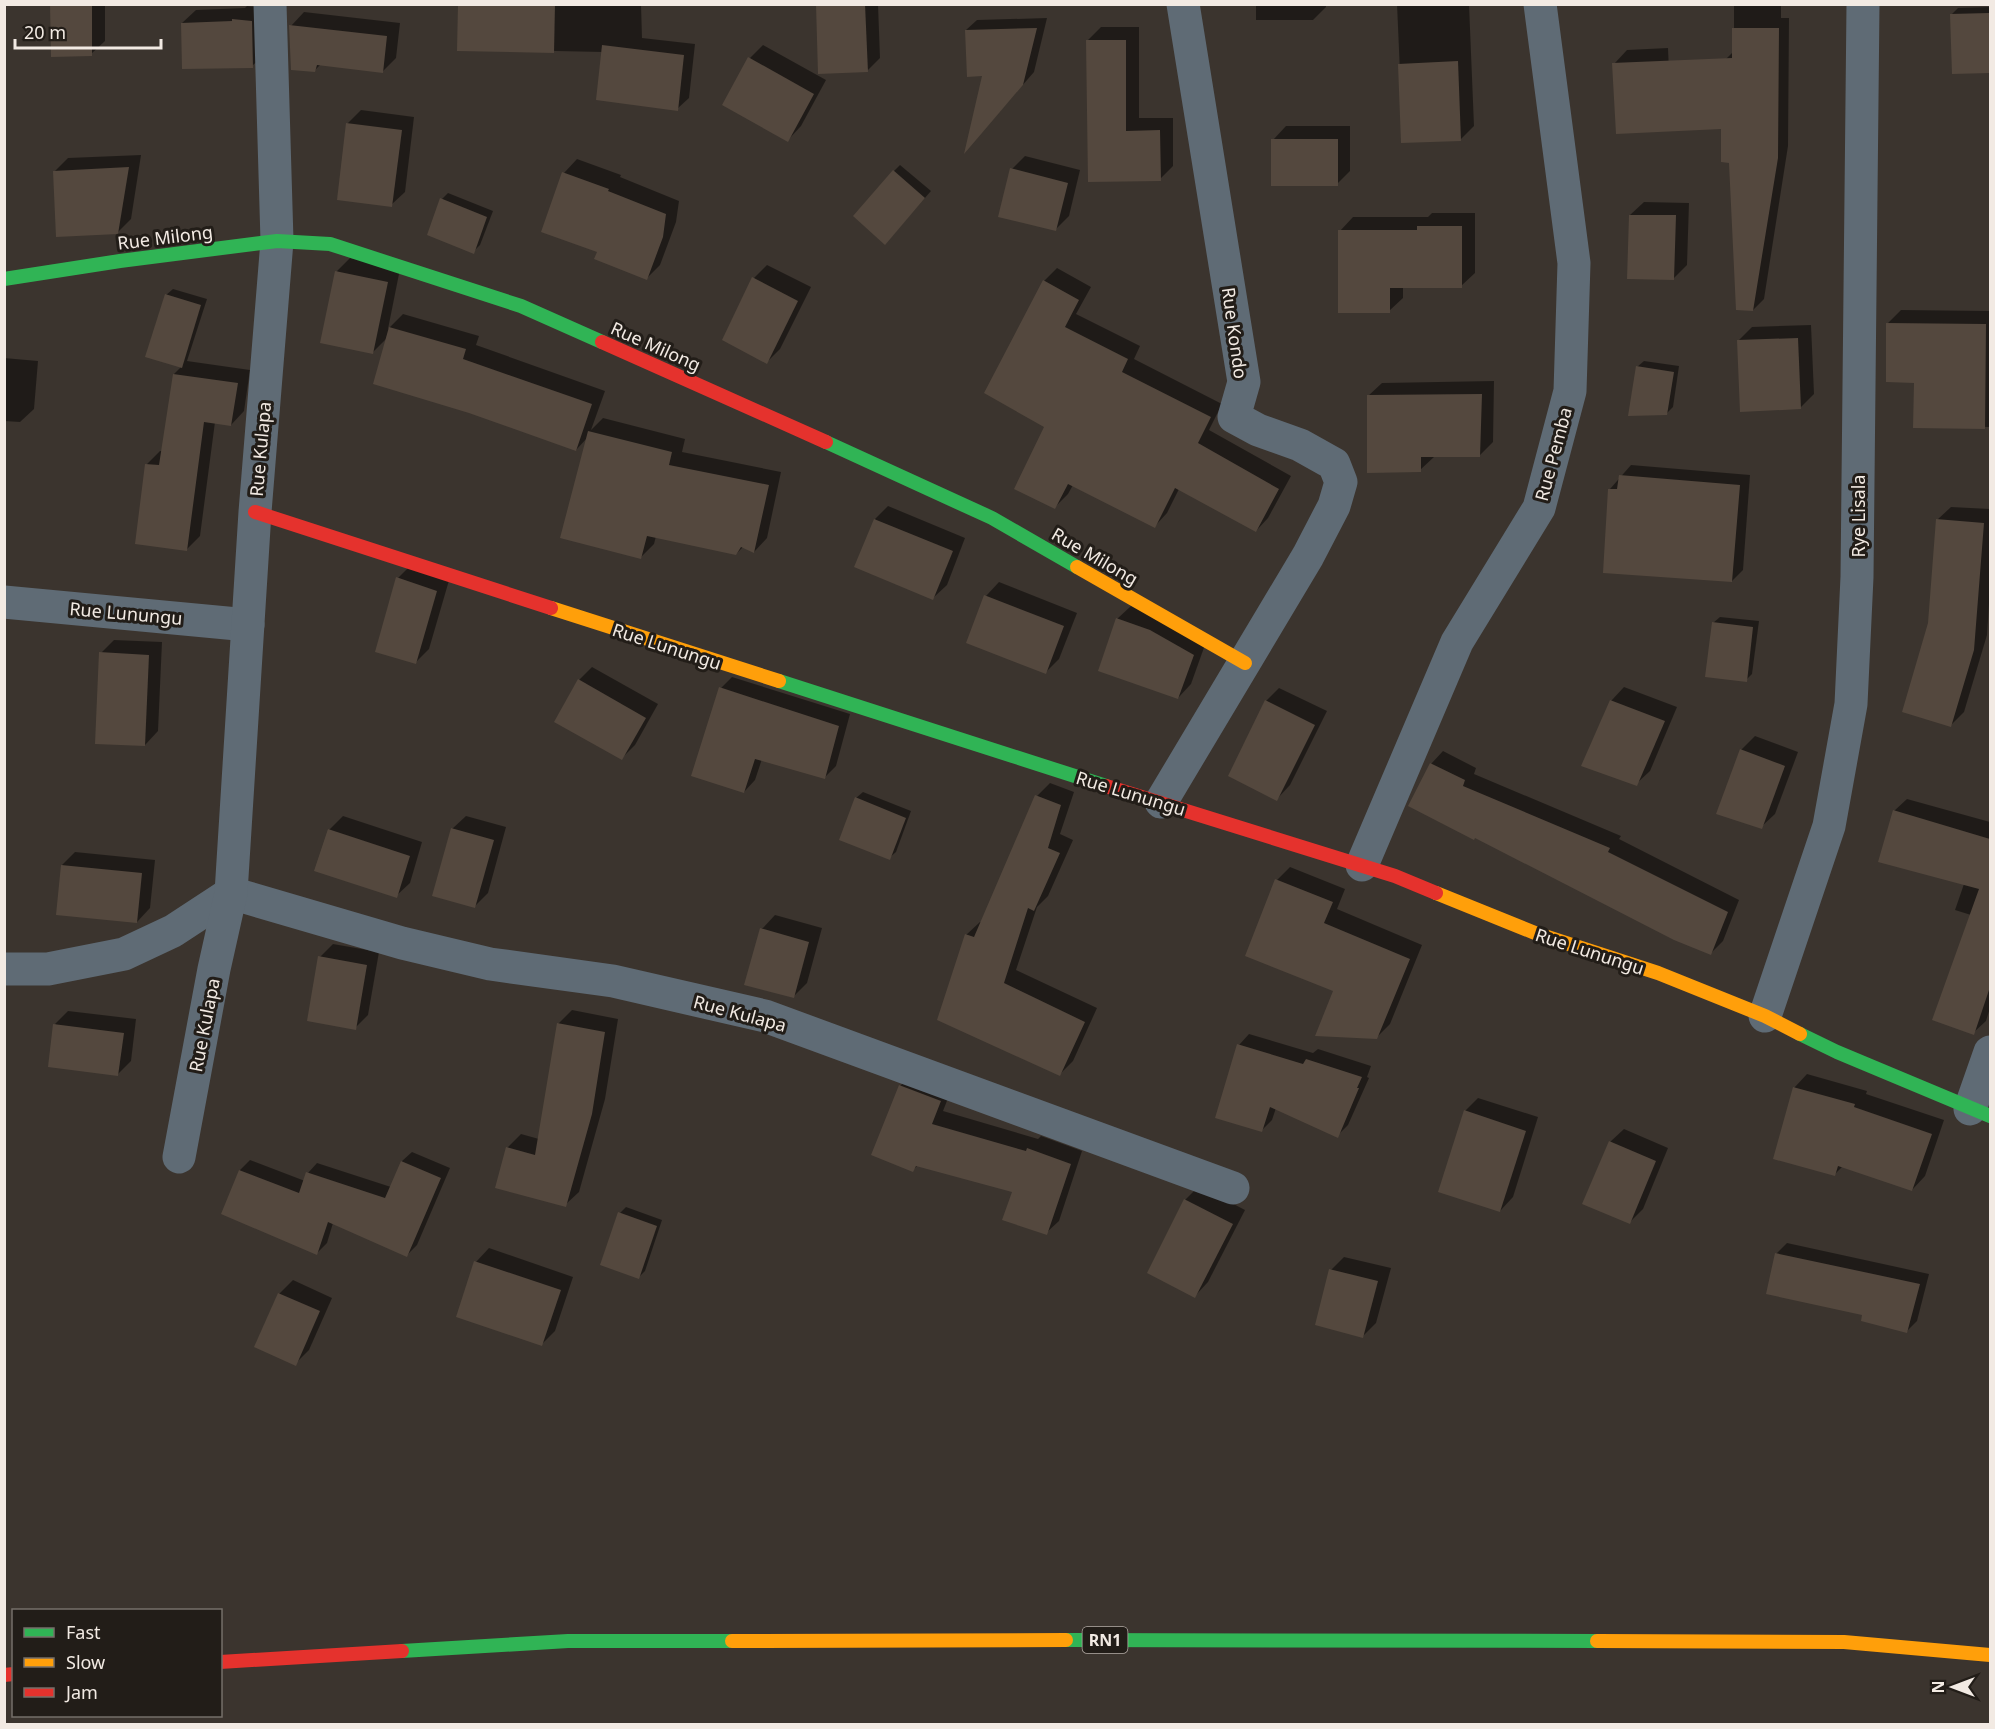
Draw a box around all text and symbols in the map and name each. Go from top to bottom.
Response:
scale bar [15,12,160,50]
text: 20 m [24,20,66,44]
street label: Rue Milong [116,219,214,255]
street label: Rue Kondo [1217,286,1253,380]
street label: Rue Milong [607,316,705,376]
street label: Rue Kulapa [244,400,276,498]
street label: Rue Pemba [1529,404,1577,504]
street label: Rye Lisala [1846,475,1870,557]
street label: Rue Milong [1047,522,1143,590]
street label: Rue Lunungu [69,596,183,630]
street label: Rue Lunungu [609,617,725,675]
street label: Rue Lunungu [1073,765,1189,821]
street label: Rue Lunungu [1532,922,1648,980]
street label: Rue Kulapa [183,976,225,1074]
street label: Rue Kulapa [691,989,789,1037]
legend [12,1609,222,1717]
text: Fast [66,1620,101,1644]
road number: RN1 [1082,1627,1128,1653]
text: Slow [66,1650,105,1674]
north arrow [1923,1657,1983,1717]
text: Jam [64,1680,98,1704]
text: N [1927,1680,1949,1694]

